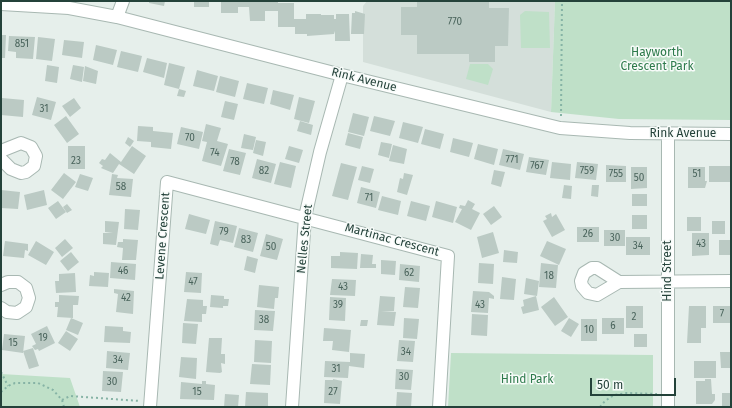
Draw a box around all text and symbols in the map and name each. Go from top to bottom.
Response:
house number: 770 [448,16,462,28]
house number: 851 [15,38,29,50]
park label: Hayworth Crescent Park [620,46,694,74]
street label: Rink Avenue [330,65,398,95]
house number: 31 [39,103,49,115]
street label: Rink Avenue [650,127,716,141]
house number: 70 [185,132,195,144]
house number: 74 [210,147,220,159]
house number: 771 [505,154,519,166]
house number: 23 [71,155,81,167]
house number: 78 [230,156,240,168]
house number: 767 [530,160,544,172]
house number: 82 [259,165,269,177]
house number: 759 [580,165,594,177]
house number: 755 [609,168,623,180]
house number: 51 [693,168,701,180]
house number: 50 [634,172,644,184]
house number: 58 [116,181,126,193]
street label: Levene Crescent [153,192,173,280]
house number: 71 [365,192,373,204]
street label: Nelles Street [294,204,316,274]
street label: Martinac Crescent [343,220,441,260]
house number: 79 [219,226,229,238]
house number: 26 [583,228,593,240]
house number: 30 [610,232,620,244]
house number: 83 [241,234,251,246]
house number: 43 [696,238,706,250]
house number: 34 [633,240,643,252]
street label: Hind Street [661,240,675,302]
house number: 50 [266,241,276,253]
house number: 46 [118,265,128,277]
house number: 62 [404,267,414,279]
house number: 18 [544,270,554,282]
house number: 47 [188,276,198,288]
house number: 43 [338,281,348,293]
house number: 42 [121,292,131,304]
house number: 39 [333,299,343,311]
house number: 43 [475,299,485,311]
house number: 7 [720,308,724,320]
house number: 2 [632,311,636,323]
house number: 38 [259,314,269,326]
house number: 6 [610,320,616,332]
house number: 10 [584,324,594,336]
house number: 19 [38,332,48,344]
house number: 15 [8,337,18,349]
house number: 34 [401,346,411,358]
house number: 34 [113,354,123,366]
house number: 31 [331,363,341,375]
scale bar [592,370,678,396]
house number: 30 [399,371,409,383]
park label: Hind Park [501,373,553,387]
house number: 30 [107,376,117,388]
text: 50 m [597,378,623,392]
house number: 15 [192,386,202,398]
house number: 27 [328,386,338,398]

